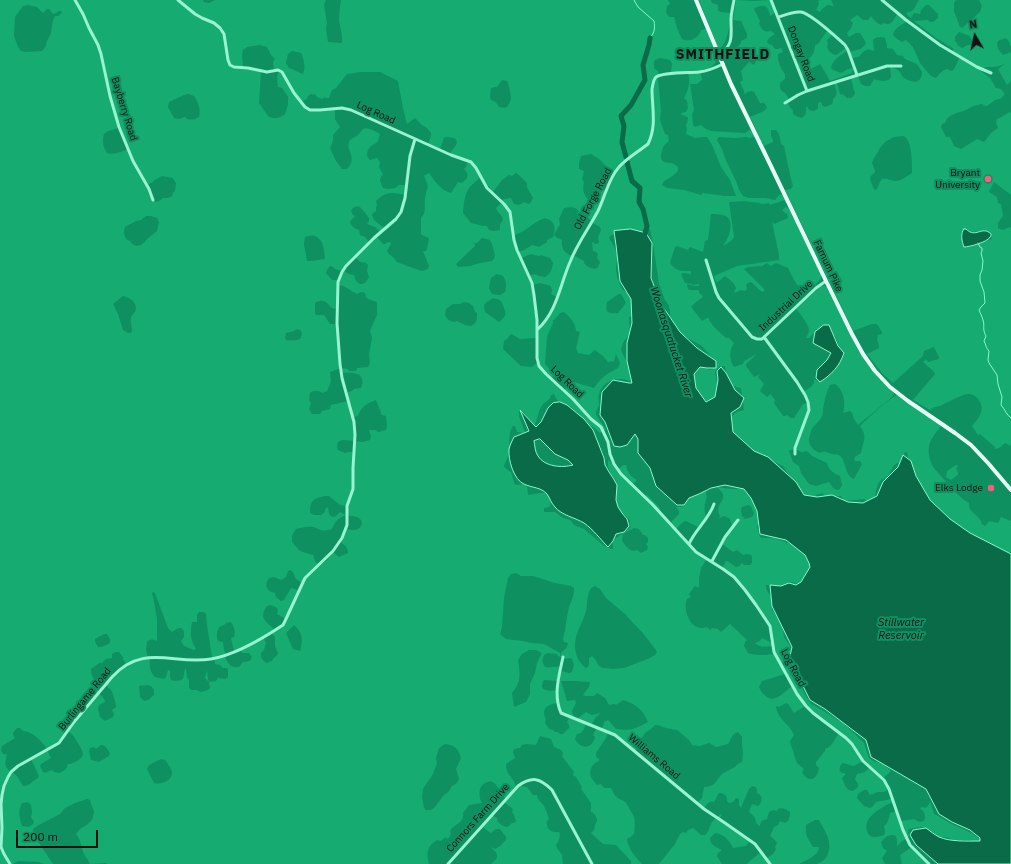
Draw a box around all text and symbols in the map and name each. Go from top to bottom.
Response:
north arrow [955,16,995,56]
text: N [968,17,978,32]
street label: Dongay Road [785,24,817,84]
district label: SMITHFIELD [676,47,770,63]
street label: Bayberry Road [109,76,139,142]
street label: Log Road [355,99,397,127]
street label: Old Forge Road [572,166,614,232]
place label: Bryant University [935,167,980,190]
marker: Bryant University [983,174,993,184]
street label: Farnum Pike [811,238,845,294]
street label: Industrial Drive [757,278,815,334]
water label: Woonasquatucket River [647,285,695,399]
street label: Log Road [548,363,586,401]
place label: Elks Lodge [935,482,983,494]
marker: Elks Lodge [986,483,996,493]
water label: Stillwater Reservoir [878,616,924,642]
street label: Log Road [778,647,808,689]
street label: Burlingame Road [56,665,114,733]
street label: Williams Road [626,732,682,782]
street label: Connors Farm Drive [444,781,512,855]
scale bar [18,822,100,848]
text: 200 m [23,829,58,844]

